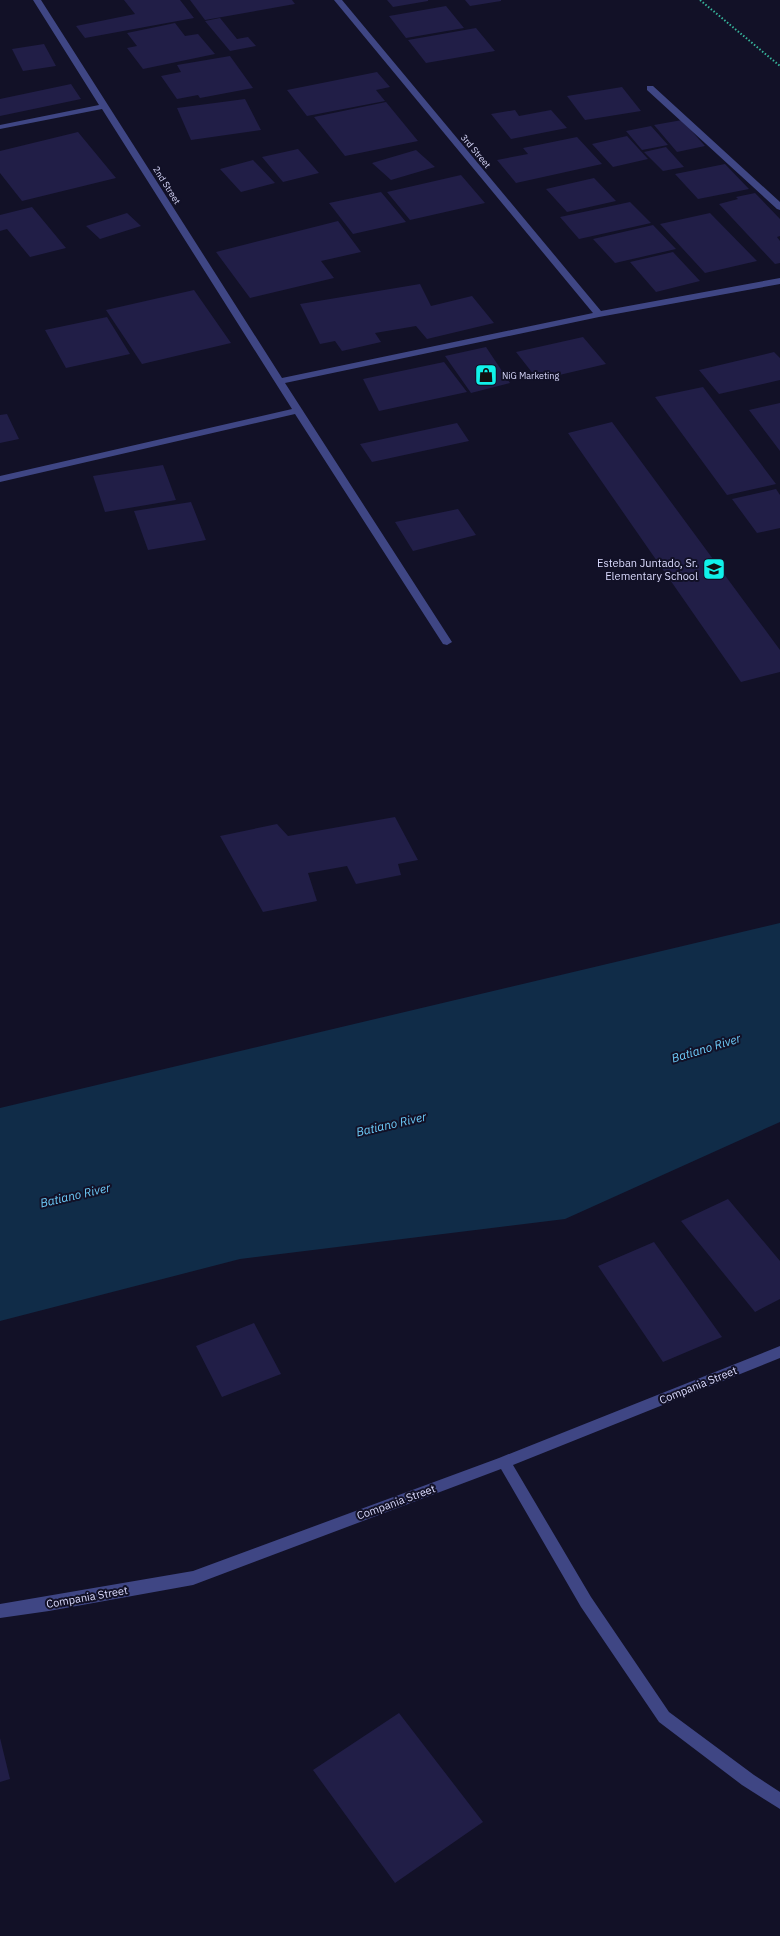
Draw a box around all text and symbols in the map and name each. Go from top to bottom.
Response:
street label: 3rd Street [459,132,493,170]
street label: 2nd Street [151,164,183,206]
shop icon: NiG Marketing [473,362,499,388]
place label: NiG Marketing [502,370,559,381]
place label: Esteban Juntado, Sr. Elementary School [597,556,698,583]
school or university icon: Esteban Juntado, Sr. Elementary School [701,556,727,582]
water label: Batiano River [670,1030,743,1066]
water label: Batiano River [354,1109,428,1139]
water label: Batiano River [38,1180,112,1210]
street label: Compania Street [657,1363,739,1407]
street label: Compania Street [355,1481,437,1523]
street label: Compania Street [45,1583,129,1611]

